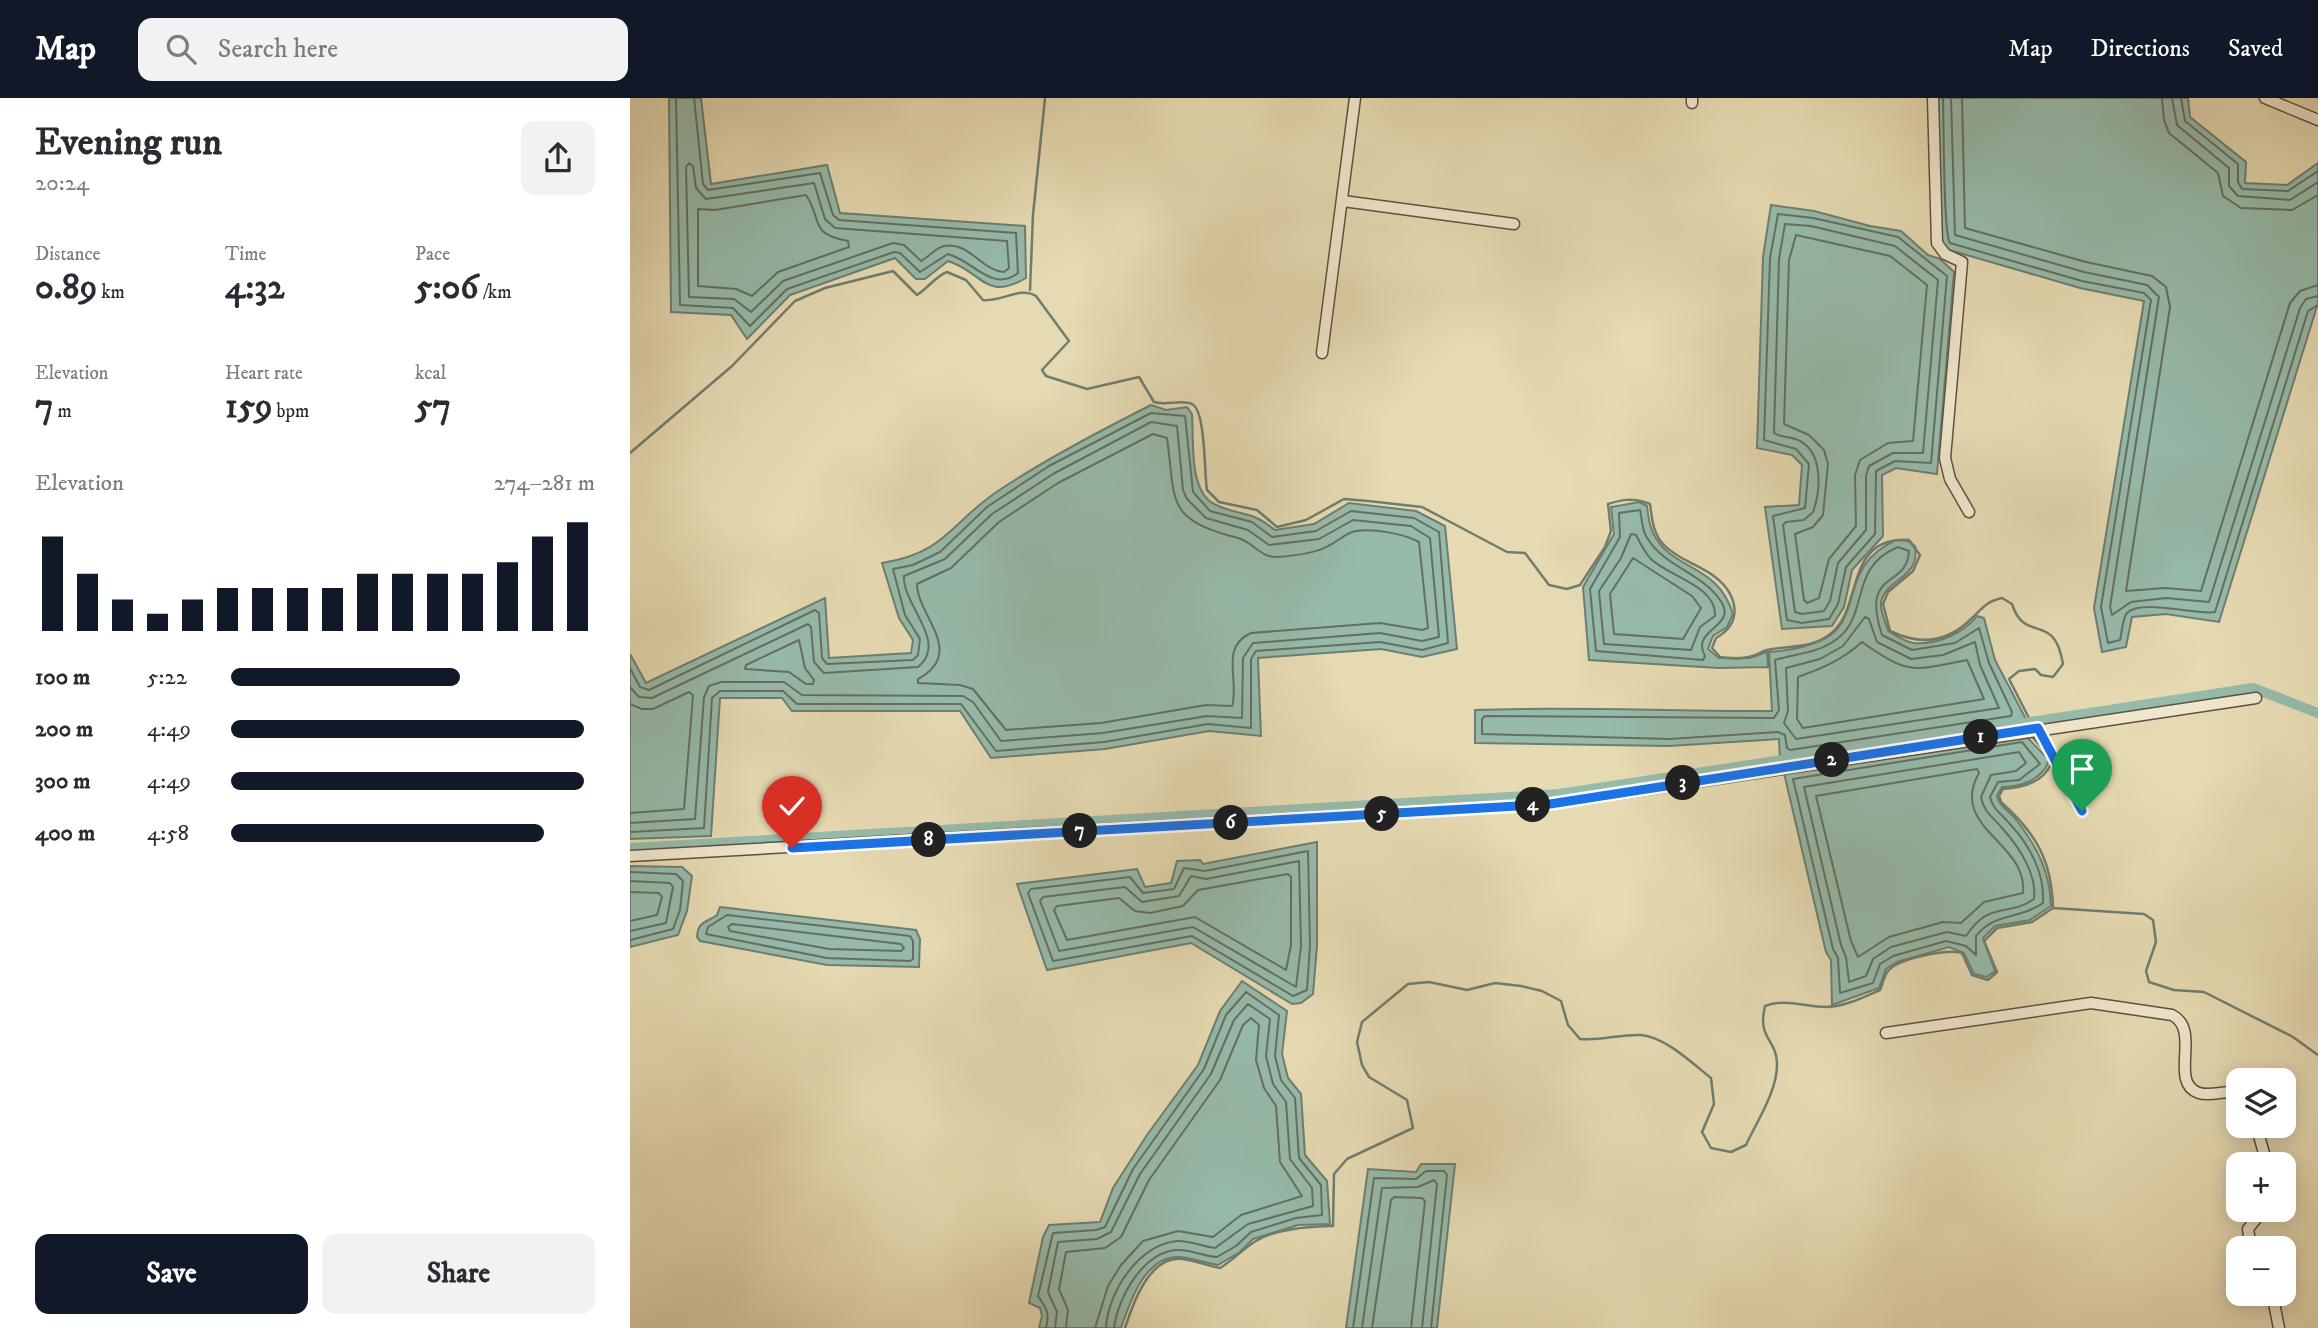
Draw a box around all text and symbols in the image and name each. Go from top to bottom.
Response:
search box [138,18,628,81]
text: Map [35,29,96,70]
icon: search [162,30,200,68]
text: Search here [218,33,338,66]
text: Map [2008,34,2053,64]
text: Directions [2091,34,2190,64]
text: Saved [2228,34,2283,64]
text: Evening run [35,119,222,167]
button: share [521,121,595,195]
text: 20:24 [35,169,89,198]
text: Distance [35,243,100,266]
text: Time [225,243,266,266]
text: Pace [415,243,450,266]
text: 0.89 [35,266,97,310]
text: 4:32 [225,266,285,310]
text: 5:06 [415,266,479,310]
text: km [97,281,125,304]
text: /km [479,281,512,304]
text: Elevation [35,362,109,385]
text: Heart rate [225,362,303,385]
text: kcal [415,362,446,385]
text: 7 [35,385,53,429]
text: 159 [225,385,273,429]
text: 57 [415,385,451,429]
text: m [53,400,72,423]
text: bpm [273,400,309,423]
text: Elevation [35,469,124,498]
text: 274–281 m [494,469,595,498]
text: 100 m [35,663,90,692]
text: 5:22 [147,663,187,692]
text: 200 m [35,715,93,744]
text: 4:49 [147,715,191,744]
pin: 1 [1964,720,1998,754]
text: 1 [1977,725,1984,748]
pin [2052,739,2112,811]
pin: 2 [1814,742,1850,778]
text: 2 [1827,748,1836,771]
icon: arrive [2063,750,2101,788]
pin: 3 [1666,766,1700,800]
text: 300 m [35,767,91,796]
text: 4:49 [147,767,191,796]
text: 3 [1679,771,1686,794]
pin [762,776,822,848]
icon: check [773,787,811,825]
pin: 4 [1516,788,1550,822]
text: 4 [1527,793,1538,816]
pin: 5 [1364,796,1400,832]
text: 5 [1377,802,1386,825]
pin: 6 [1214,806,1248,840]
text: 6 [1226,811,1235,834]
pin: 7 [1063,814,1098,848]
text: 400 m [35,819,95,848]
text: 4:58 [147,819,189,848]
text: 7 [1074,819,1085,842]
pin: 8 [912,822,946,858]
text: 8 [924,828,933,851]
map controls [2226,1068,2296,1306]
button: layers [2226,1068,2296,1138]
button: + [2226,1152,2296,1222]
button: Save [35,1234,308,1314]
button: Share [322,1234,595,1314]
button: − [2226,1236,2296,1306]

